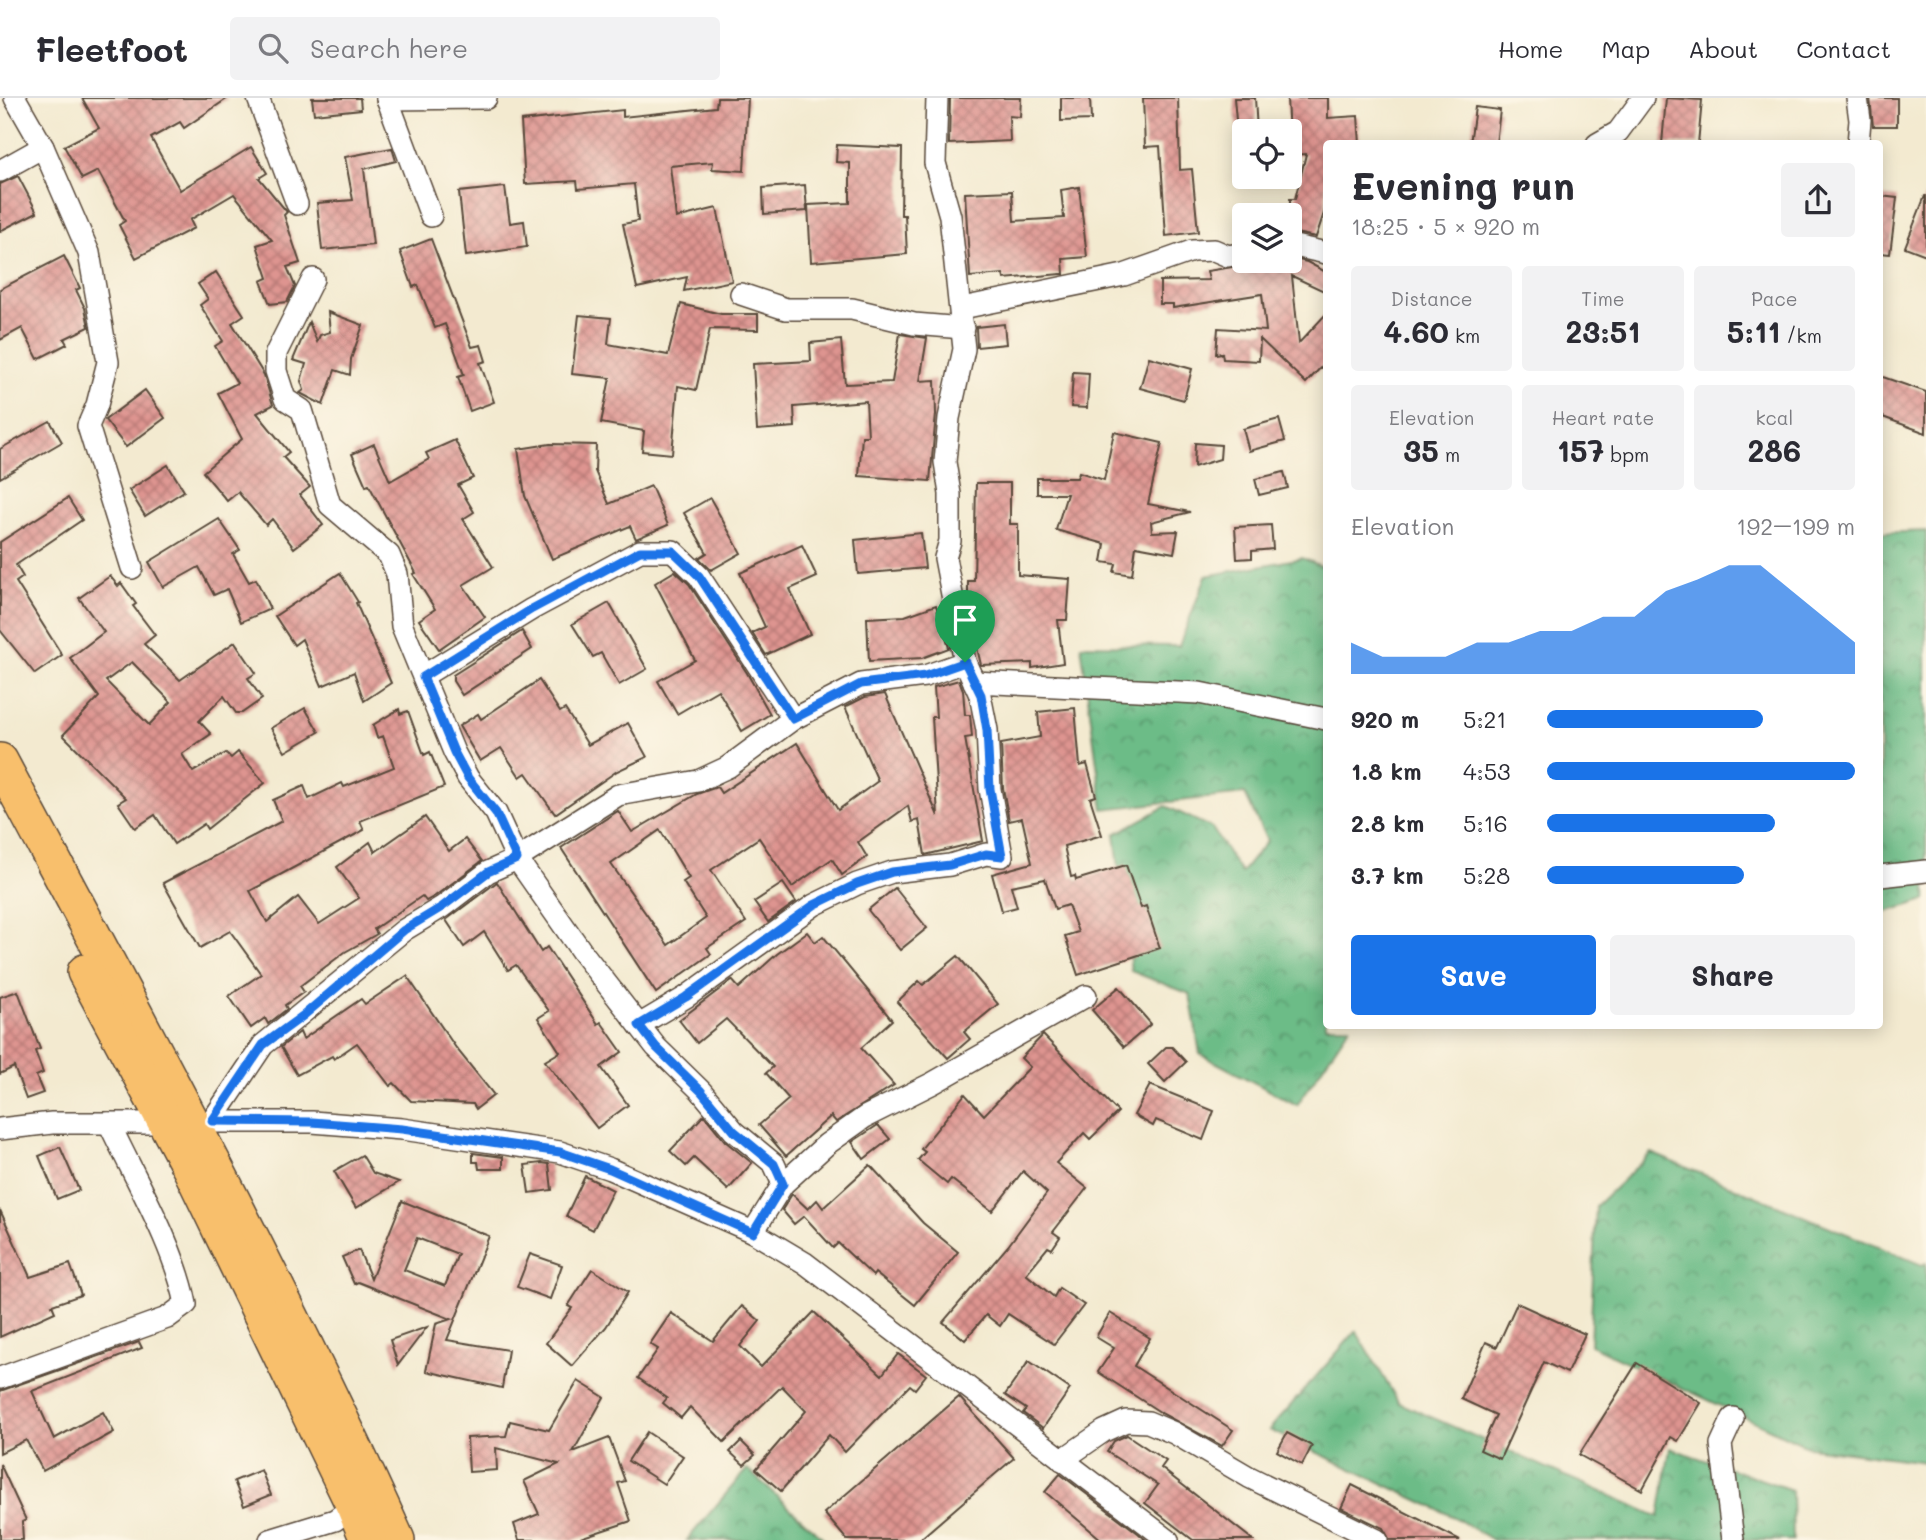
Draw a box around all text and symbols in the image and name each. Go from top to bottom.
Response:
search box [230,17,720,80]
text: Fleetfoot [35,27,188,70]
icon: search [254,29,292,67]
text: Search here [310,31,468,65]
text: Home [1498,33,1563,64]
text: Map [1601,33,1650,64]
text: About [1688,33,1758,64]
text: Contact [1796,33,1891,64]
map controls [1232,119,1302,273]
button: locate [1232,119,1302,189]
text: Evening run [1351,160,1575,210]
button: share [1781,163,1855,237]
button: layers [1232,203,1302,273]
text: 18:25 · 5 × 920 m [1351,211,1540,241]
text: Distance [1391,286,1473,311]
text: Time [1581,286,1625,311]
text: Pace [1751,286,1798,311]
text: 4.60 [1383,311,1449,351]
text: 23:51 [1565,311,1641,351]
text: 5:11 [1727,311,1780,351]
text: km [1449,323,1480,348]
text: /km [1780,323,1822,348]
text: Elevation [1389,405,1474,430]
text: Heart rate [1552,405,1654,430]
text: kcal [1755,405,1793,430]
text: 35 [1403,430,1439,470]
text: 157 [1557,430,1604,470]
text: 286 [1748,430,1801,470]
text: m [1439,442,1460,467]
text: bpm [1604,442,1649,467]
text: Elevation [1351,511,1454,541]
text: 192–199 m [1736,511,1855,541]
pin [935,590,995,662]
icon: arrive [946,601,984,639]
text: 920 m [1351,704,1419,734]
text: 5:21 [1463,704,1507,734]
text: 1.8 km [1351,756,1421,786]
text: 4:53 [1463,756,1511,786]
text: 2.8 km [1351,808,1424,838]
text: 5:16 [1463,808,1508,838]
text: 3.7 km [1351,860,1424,890]
text: 5:28 [1463,860,1510,890]
button: Save [1351,935,1596,1015]
button: Share [1610,935,1855,1015]

